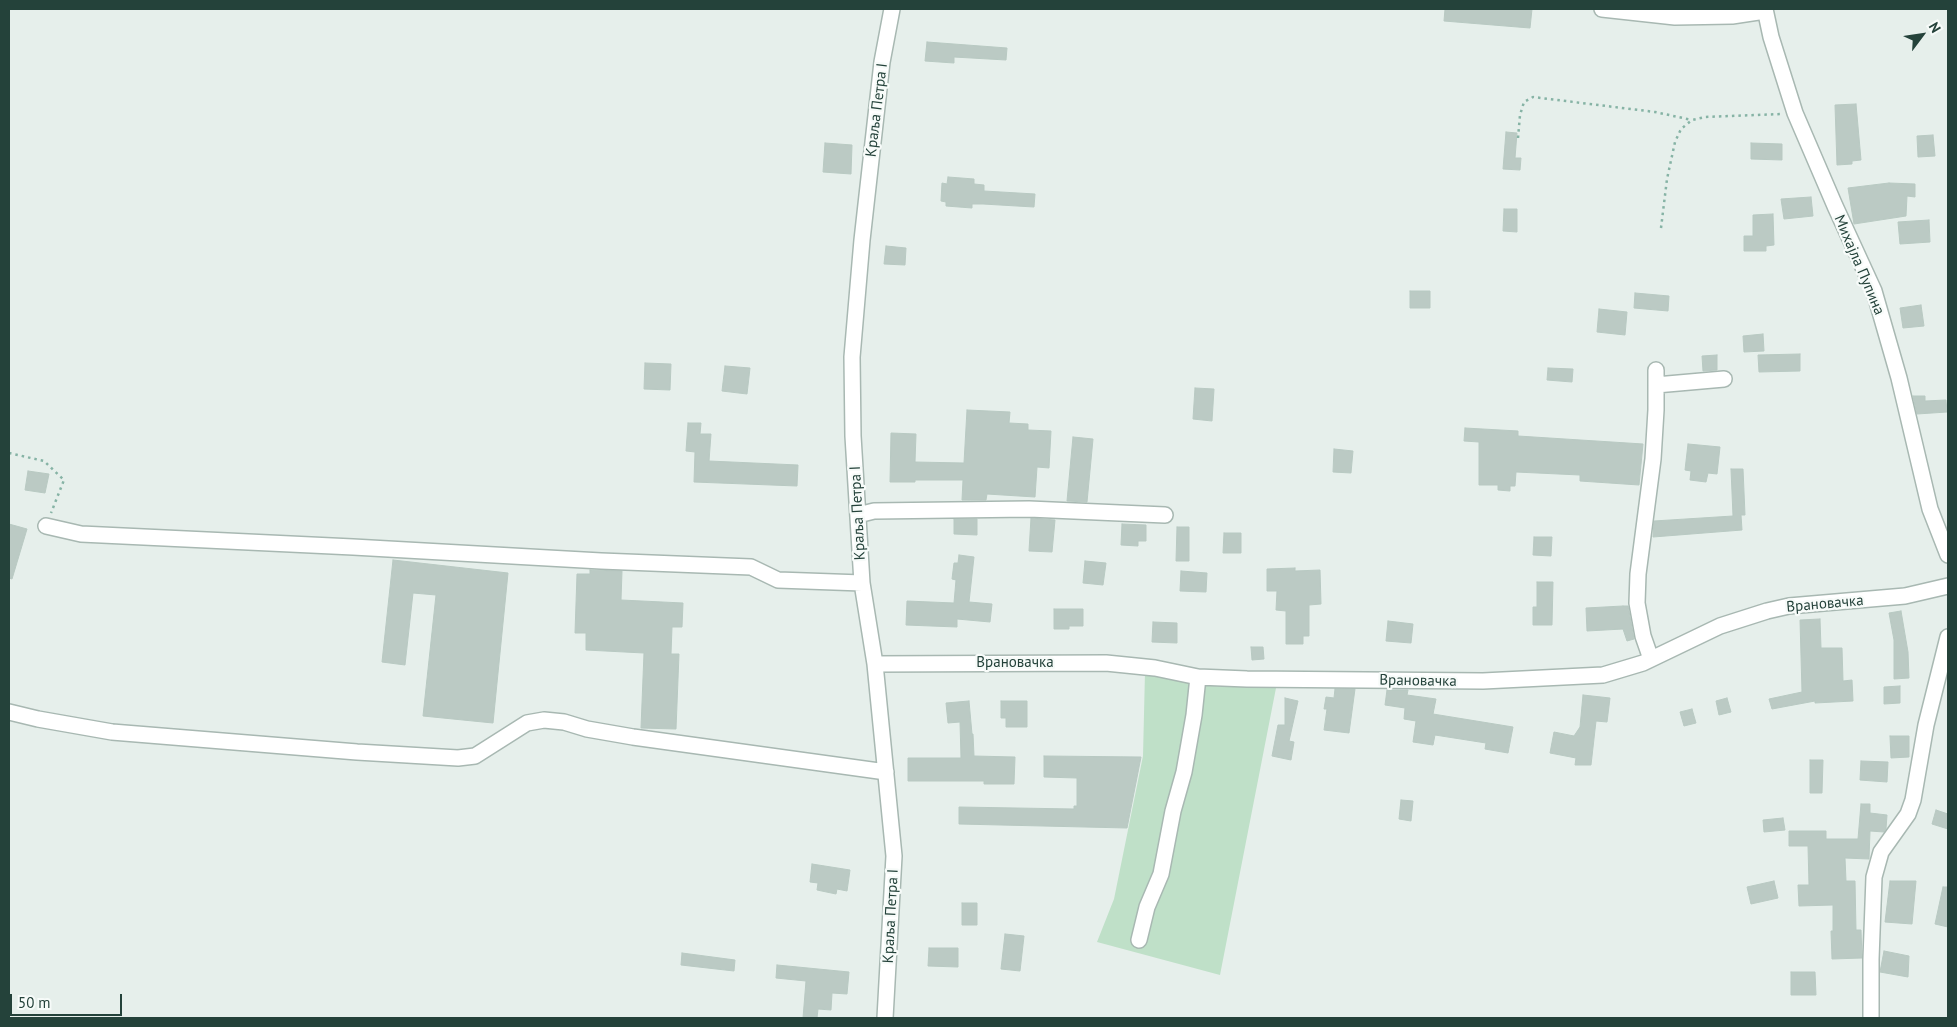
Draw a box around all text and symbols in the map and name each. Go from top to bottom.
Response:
north arrow [1897,10,1947,60]
text: N [1925,19,1945,36]
street label: Краља Петра I [862,62,892,158]
street label: Михајла Пупина [1830,212,1888,318]
street label: Краља Петра I [847,465,869,561]
street label: Врановачка [1786,592,1864,616]
street label: Врановачка [976,654,1054,672]
street label: Врановачка [1379,671,1457,691]
street label: Краља Петра I [880,868,902,964]
scale bar [12,984,125,1016]
text: 50 m [18,993,51,1012]

